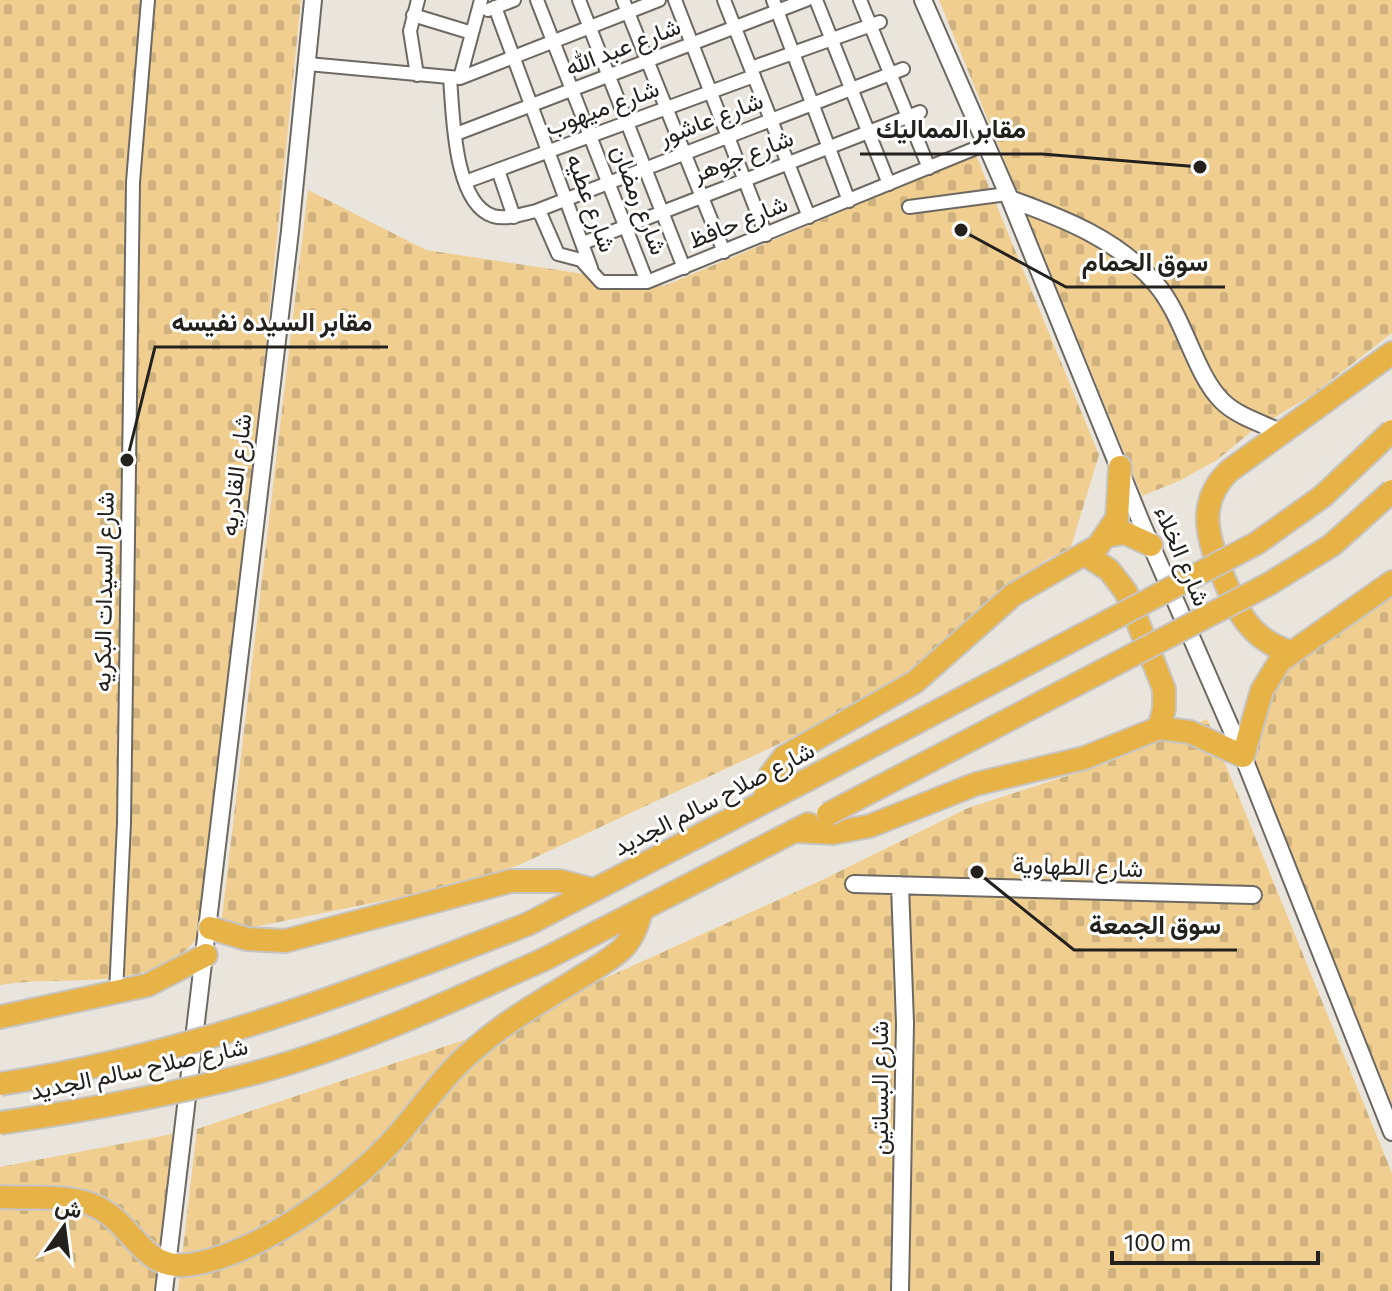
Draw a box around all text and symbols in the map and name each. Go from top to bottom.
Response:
street label: شارع عبد الله [561,10,685,84]
street label: شارع ميهوب [540,73,664,143]
street label: شارع عاشور [653,84,768,154]
callout: مقابر المماليك [860,104,1042,154]
text: مقابر المماليك [876,112,1026,145]
street label: شارع جوهر [687,122,798,190]
street label: شارع رمضان [603,141,675,259]
street label: شارع عطيه [558,149,624,257]
street label: شارع حافظ [684,188,792,256]
callout: سوق الحمام [1066,237,1225,287]
text: سوق الحمام [1082,245,1208,279]
callout: مقابر السيده نفيسه [155,297,388,347]
text: مقابر السيده نفيسه [172,305,372,338]
street label: شارع القادريه [213,412,259,538]
street label: شارع السيدات البكريه [86,491,122,693]
street label: شارع الخلاء [1147,501,1217,611]
street label: شارع صلاح سالم الجديد [608,734,820,864]
street label: شارع الطهاوية [1012,849,1144,885]
callout: سوق الجمعة [1074,900,1237,950]
text: سوق الجمعة [1089,908,1221,941]
street label: شارع البساتين [864,1021,896,1155]
street label: شارع صلاح سالم الجديد [27,1030,251,1108]
north arrow [24,1187,104,1267]
text: ش [53,1191,85,1224]
scale bar [1112,1215,1318,1265]
text: 100 m [1124,1227,1191,1256]

